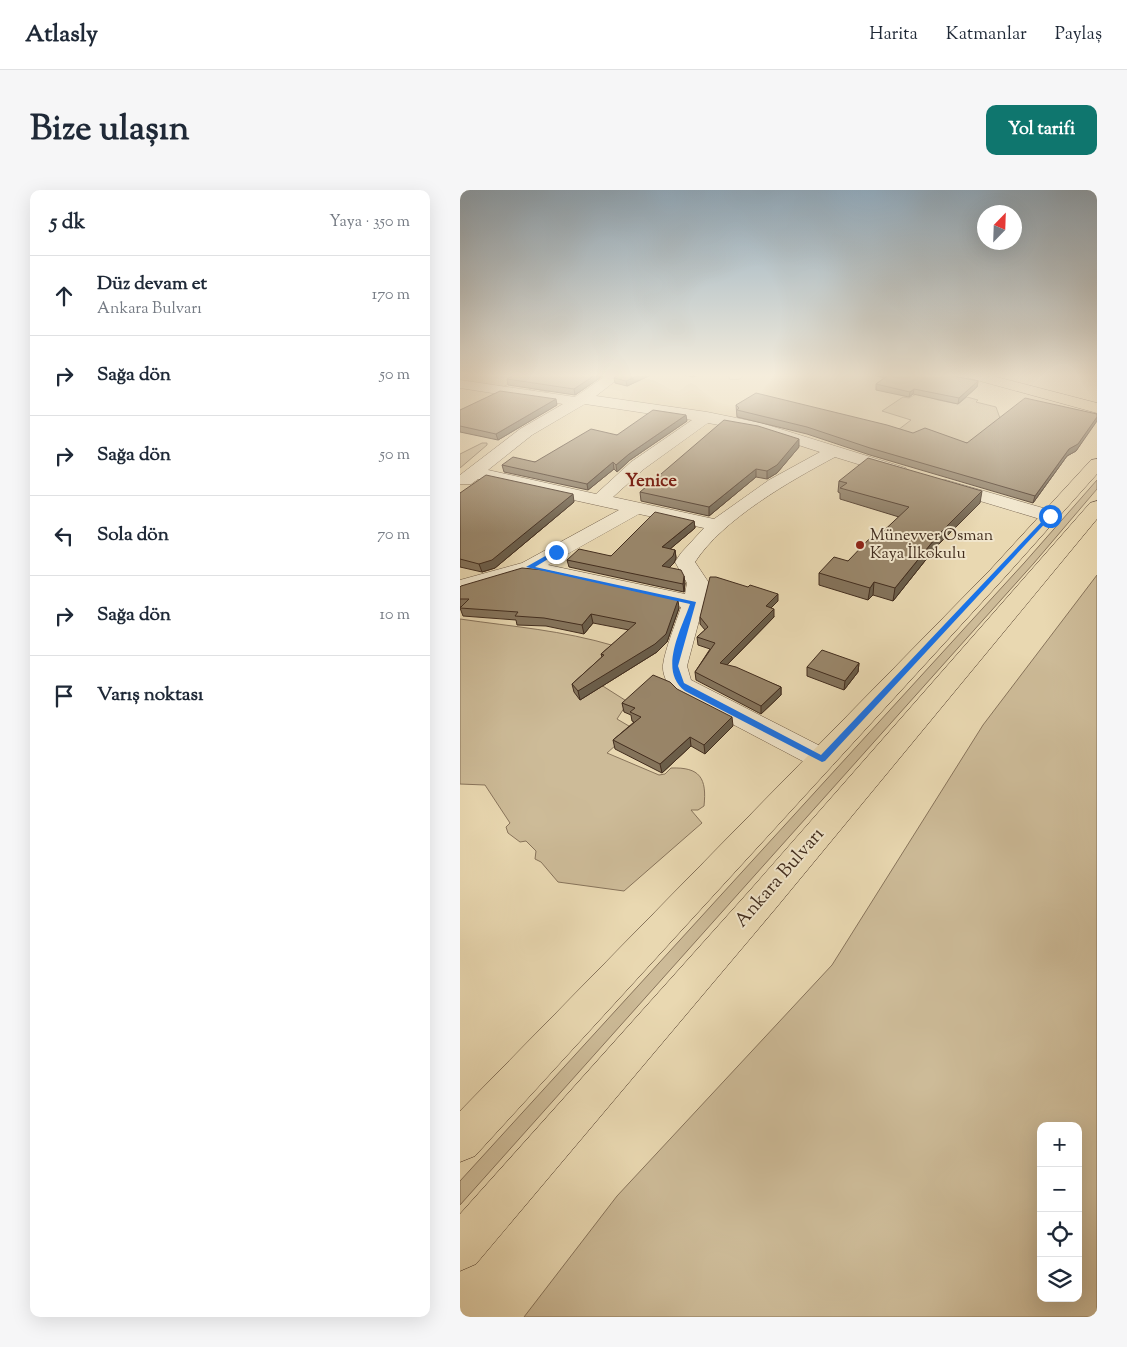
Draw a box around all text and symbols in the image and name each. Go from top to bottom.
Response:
text: Atlasly [25,18,98,52]
text: Harita [869,22,918,48]
text: Katmanlar [946,22,1027,48]
text: Paylaş [1055,22,1102,48]
text: Bize ulaşın [30,105,189,156]
button: Yol tarifi [986,105,1097,155]
north arrow [977,205,1022,250]
text: 5 dk [50,208,85,238]
text: Yaya · 350 m [329,211,410,234]
text: Düz devam et [97,271,207,298]
icon: ahead [50,282,78,310]
text: 170 m [372,284,410,307]
text: Ankara Bulvarı [97,298,202,321]
icon: right [50,362,78,390]
text: Sağa dön [97,362,171,389]
text: 50 m [379,364,410,387]
icon: right [50,442,78,470]
text: Sağa dön [97,442,171,469]
text: 50 m [379,444,410,467]
district label: Yenice [625,469,677,495]
route start [1039,505,1062,528]
icon: left [50,522,78,550]
text: Sola dön [97,522,169,549]
text: 70 m [377,524,410,547]
place label: Münevver Osman Kaya İlkokulu [870,525,994,566]
marker: Münevver Osman Kaya İlkokulu [854,539,866,551]
route end [545,541,568,564]
icon: right [50,602,78,630]
text: Sağa dön [97,602,171,629]
text: 10 m [380,604,410,627]
icon: arrive [50,682,78,710]
text: Varış noktası [97,682,203,709]
street label: Ankara Bulvarı [729,822,831,934]
map controls [1037,1122,1082,1302]
button: + [1037,1122,1082,1167]
button: − [1037,1167,1082,1212]
button: locate [1037,1212,1082,1257]
button: layers [1037,1257,1082,1302]

